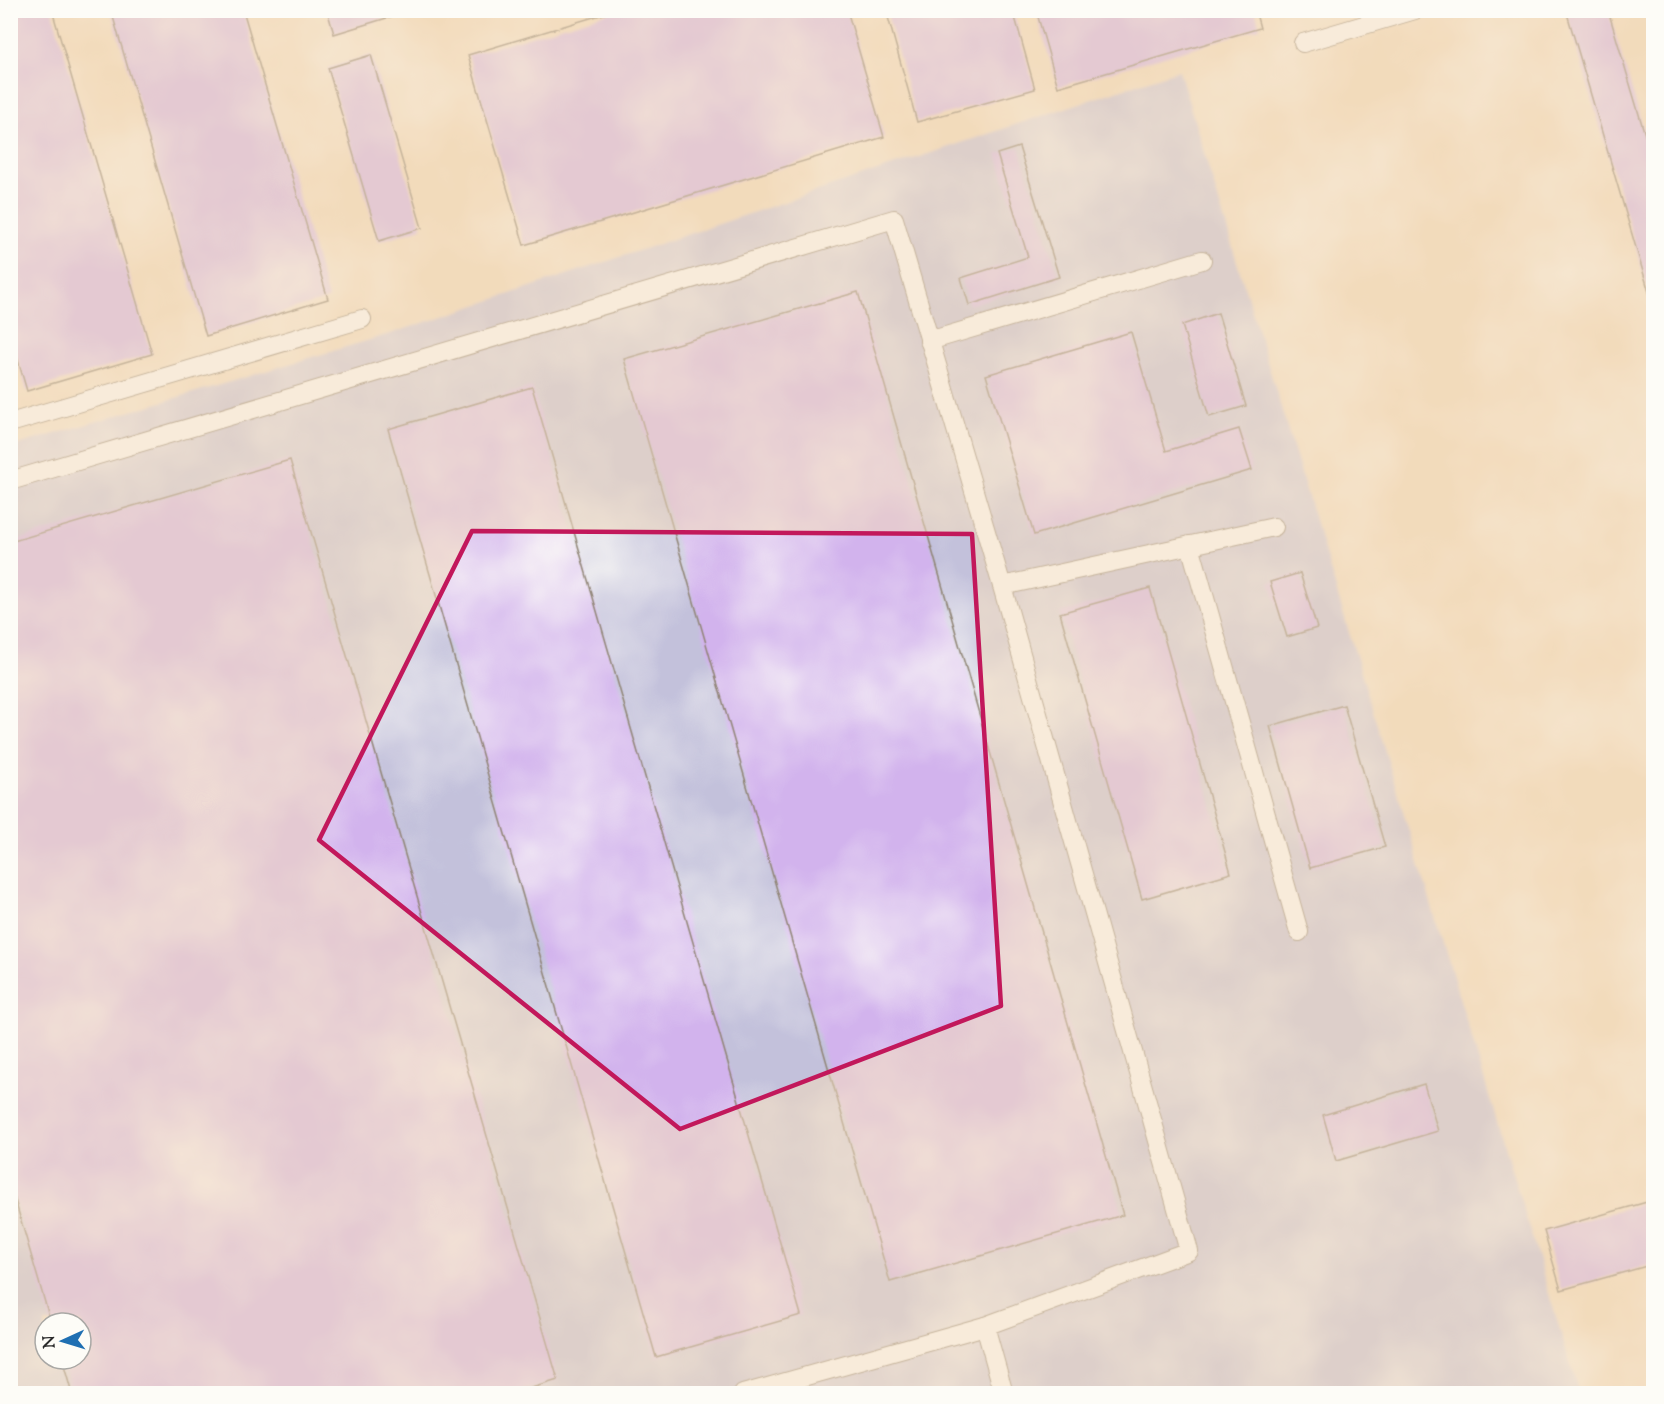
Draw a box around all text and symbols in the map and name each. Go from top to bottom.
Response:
north arrow [33,1311,93,1371]
text: N [39,1334,62,1349]

